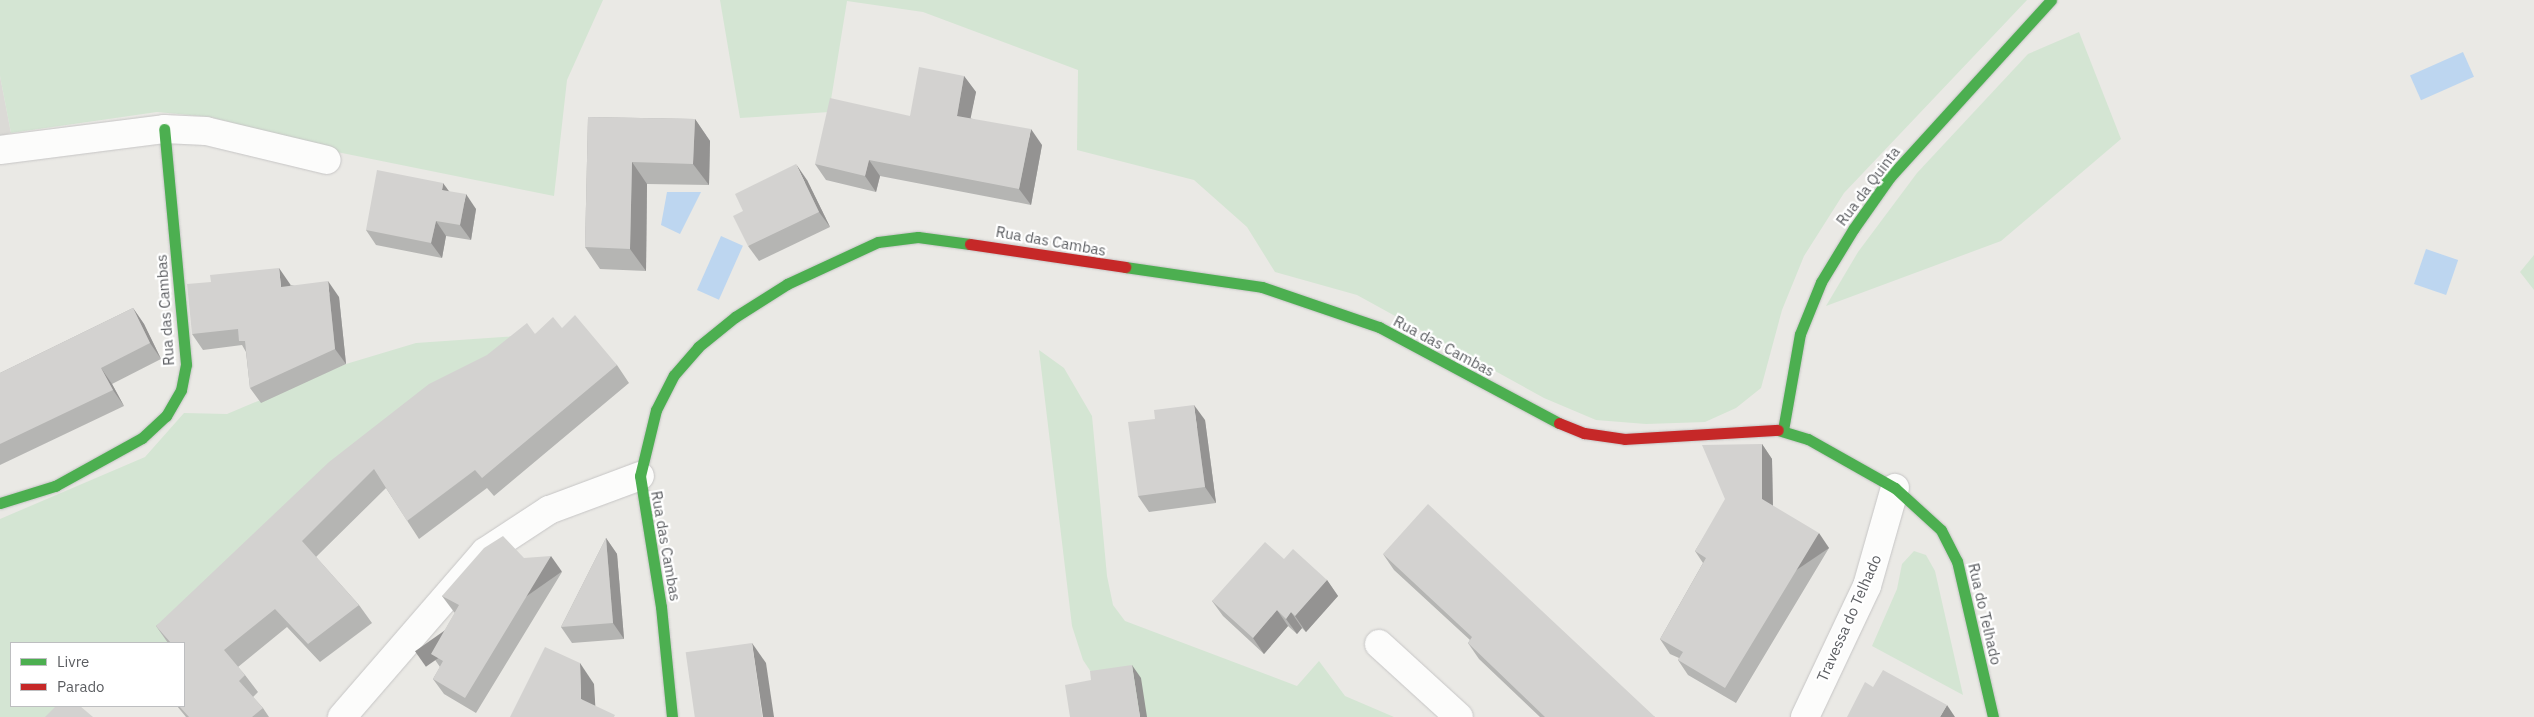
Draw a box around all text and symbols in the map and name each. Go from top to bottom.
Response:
street label: Rua da Quinta [1832,143,1904,229]
street label: Rua das Cambas [994,222,1108,260]
street label: Rua das Cambas [152,254,178,366]
street label: Rua das Cambas [1390,312,1498,380]
street label: Rua das Cambas [647,489,685,603]
street label: Travessa do Telhado [1813,552,1885,684]
street label: Rua do Telhado [1965,561,2005,667]
legend [10,642,185,707]
text: Livre [57,652,89,671]
text: Parado [57,677,105,696]

